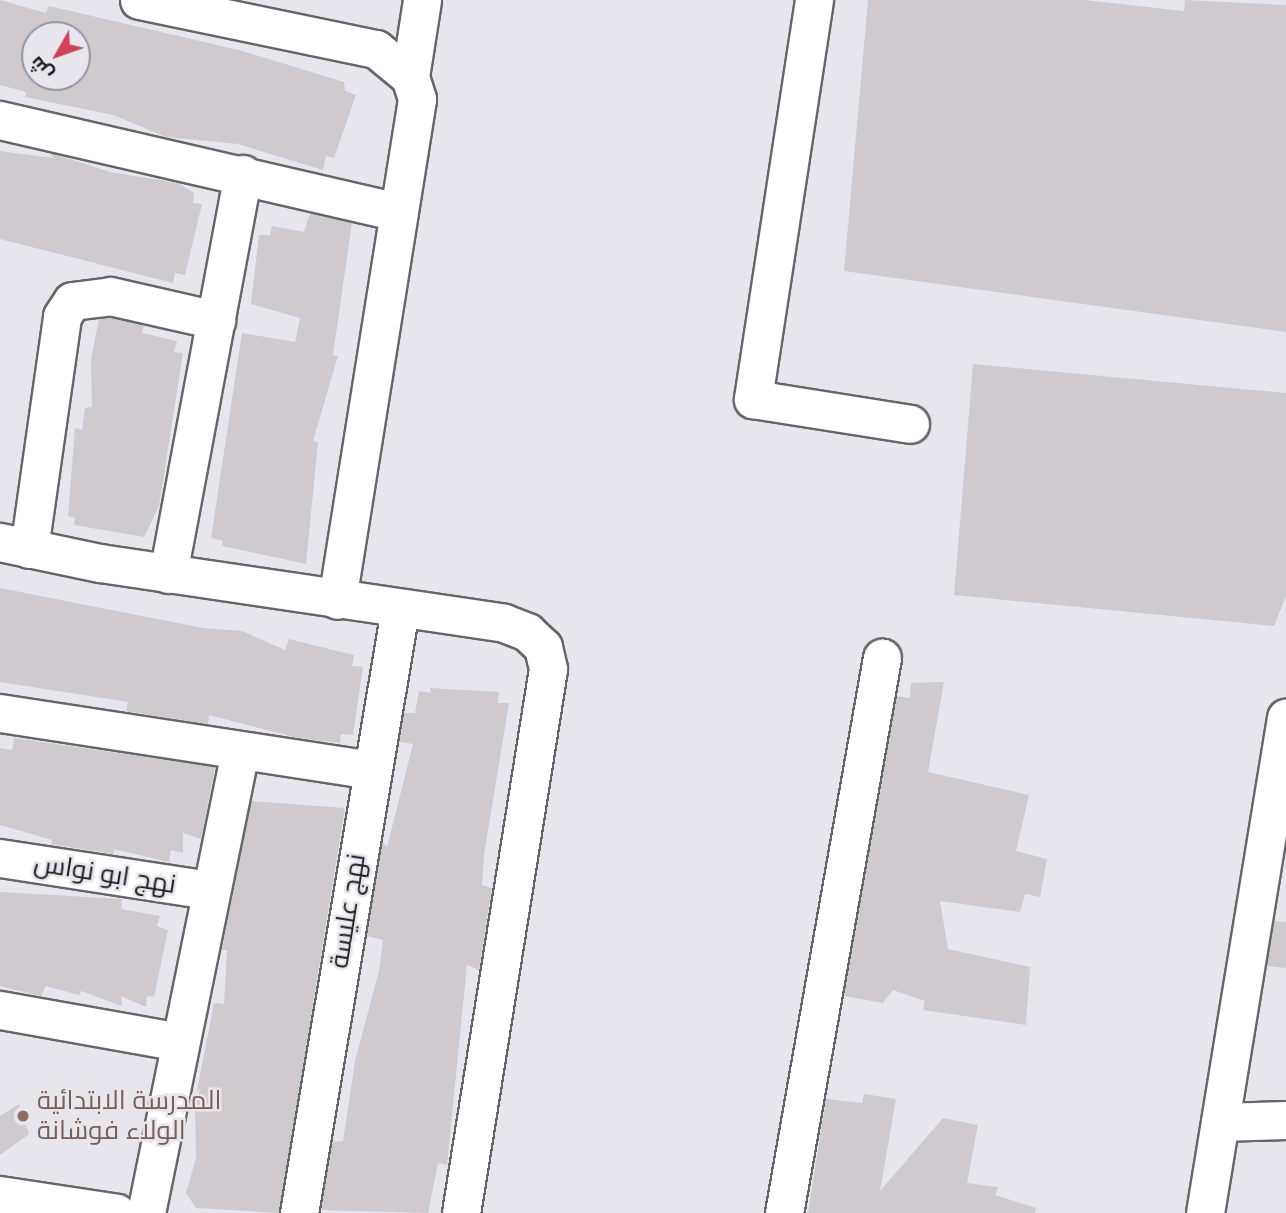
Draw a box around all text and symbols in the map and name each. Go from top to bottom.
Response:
north arrow [21,21,91,91]
text: ش [24,51,58,86]
street label: نهج ابو نواس [32,847,178,901]
street label: نهج عليسة [324,852,372,970]
place label: المدرسة الابتدائية الولاء فوشانة [37,1085,221,1146]
marker: المدرسة الابتدائية الولاء فوشانة [15,1108,31,1124]

